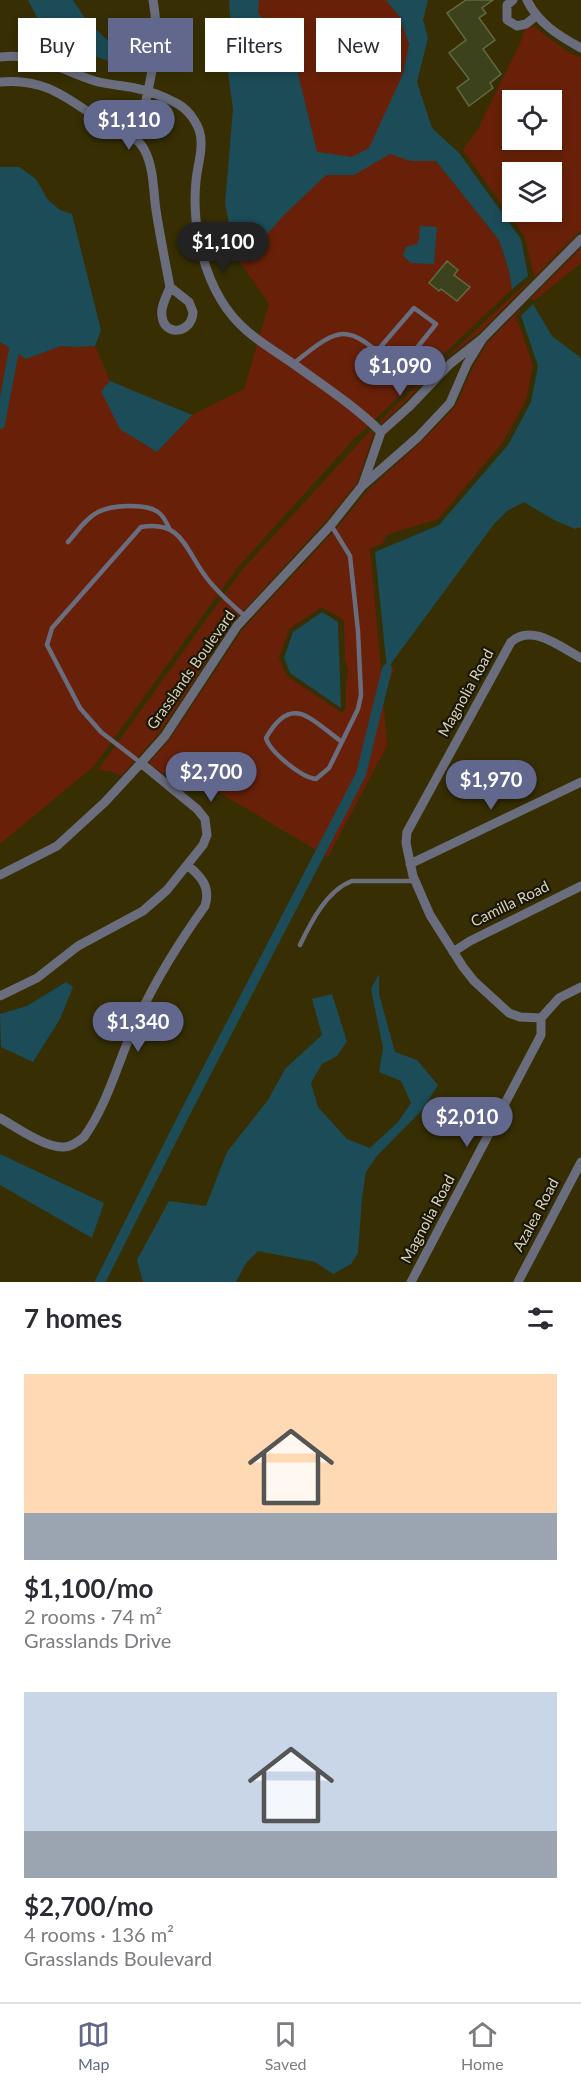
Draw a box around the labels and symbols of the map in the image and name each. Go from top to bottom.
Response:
pin: $1,110 [80,100,178,151]
pin: $1,100 [174,222,272,273]
pin: $1,090 [351,346,449,397]
street label: Grasslands Boulevard [142,606,238,732]
street label: Magnolia Road [434,645,497,740]
pin: $2,700 [162,752,260,803]
pin: $1,970 [442,760,540,811]
street label: Camilla Road [467,876,552,930]
pin: $1,340 [89,1002,187,1053]
pin: $2,010 [418,1097,516,1148]
street label: Magnolia Road [396,1171,458,1266]
street label: Azalea Road [508,1175,562,1254]

